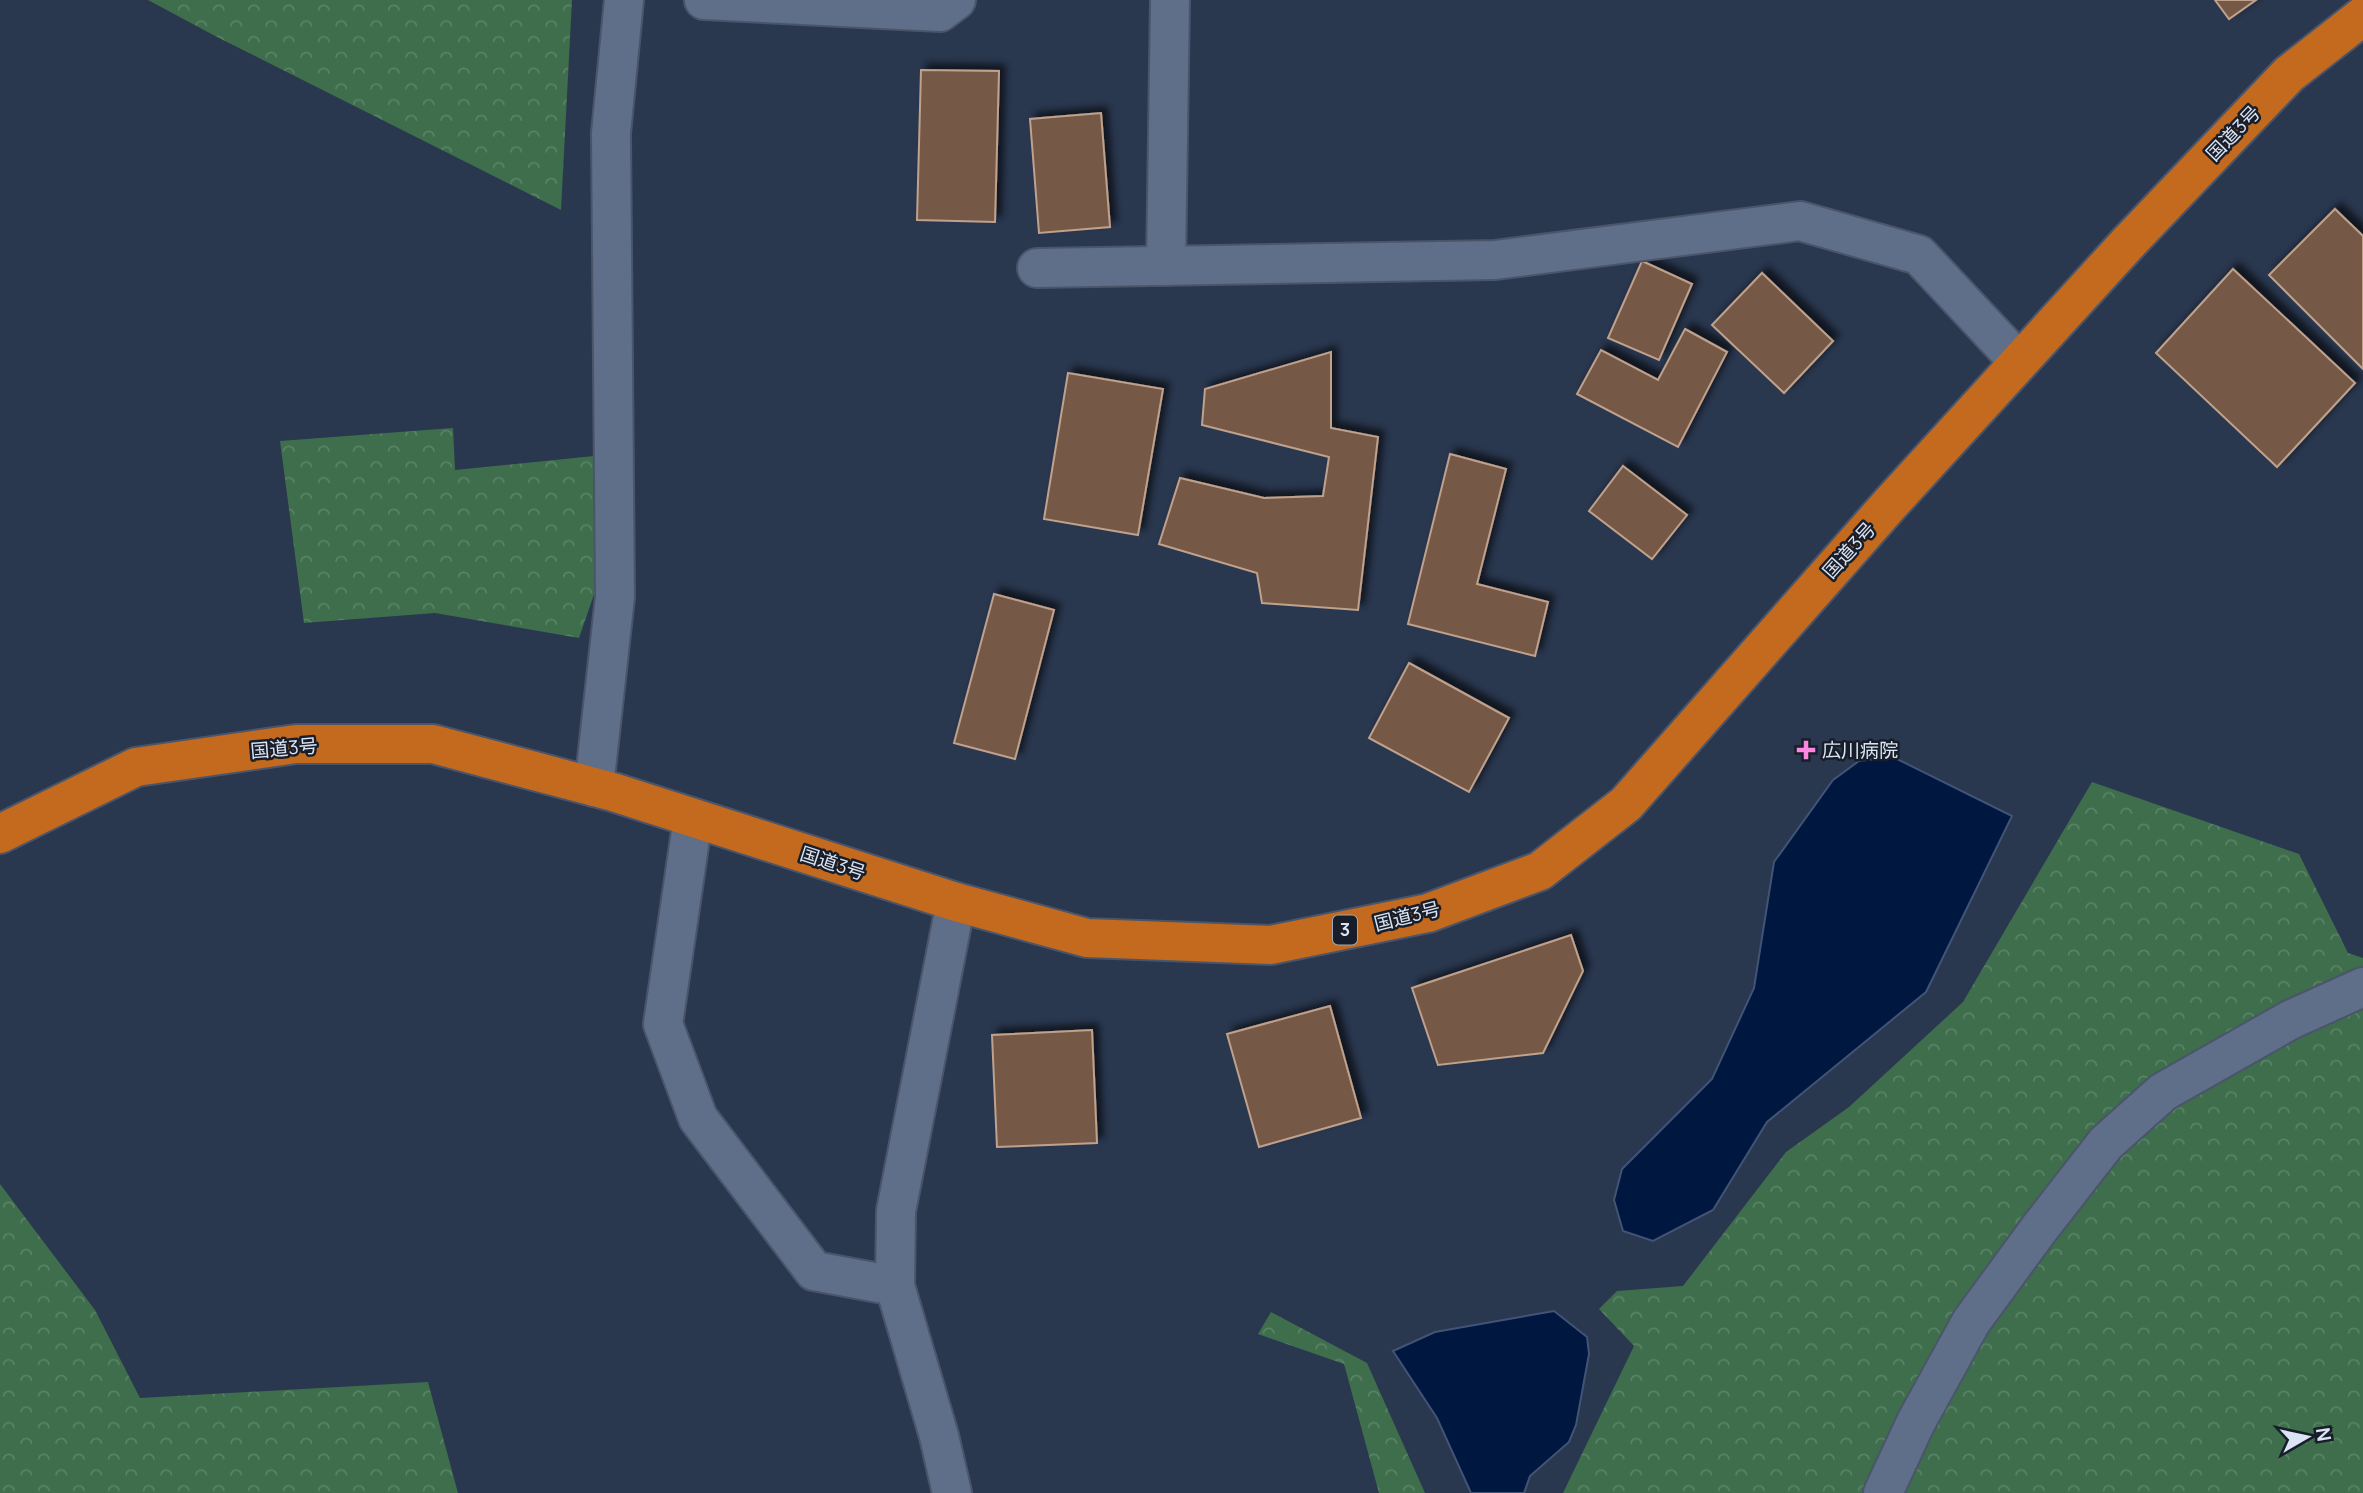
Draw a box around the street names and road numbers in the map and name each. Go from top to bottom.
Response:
street label: 国道3号 [2200,100,2266,166]
street label: 国道3号 [1817,516,1881,584]
street label: 国道3号 [249,732,319,764]
street label: 国道3号 [797,840,869,886]
street label: 国道3号 [1371,895,1443,937]
road number: 3 [1333,916,1357,945]

